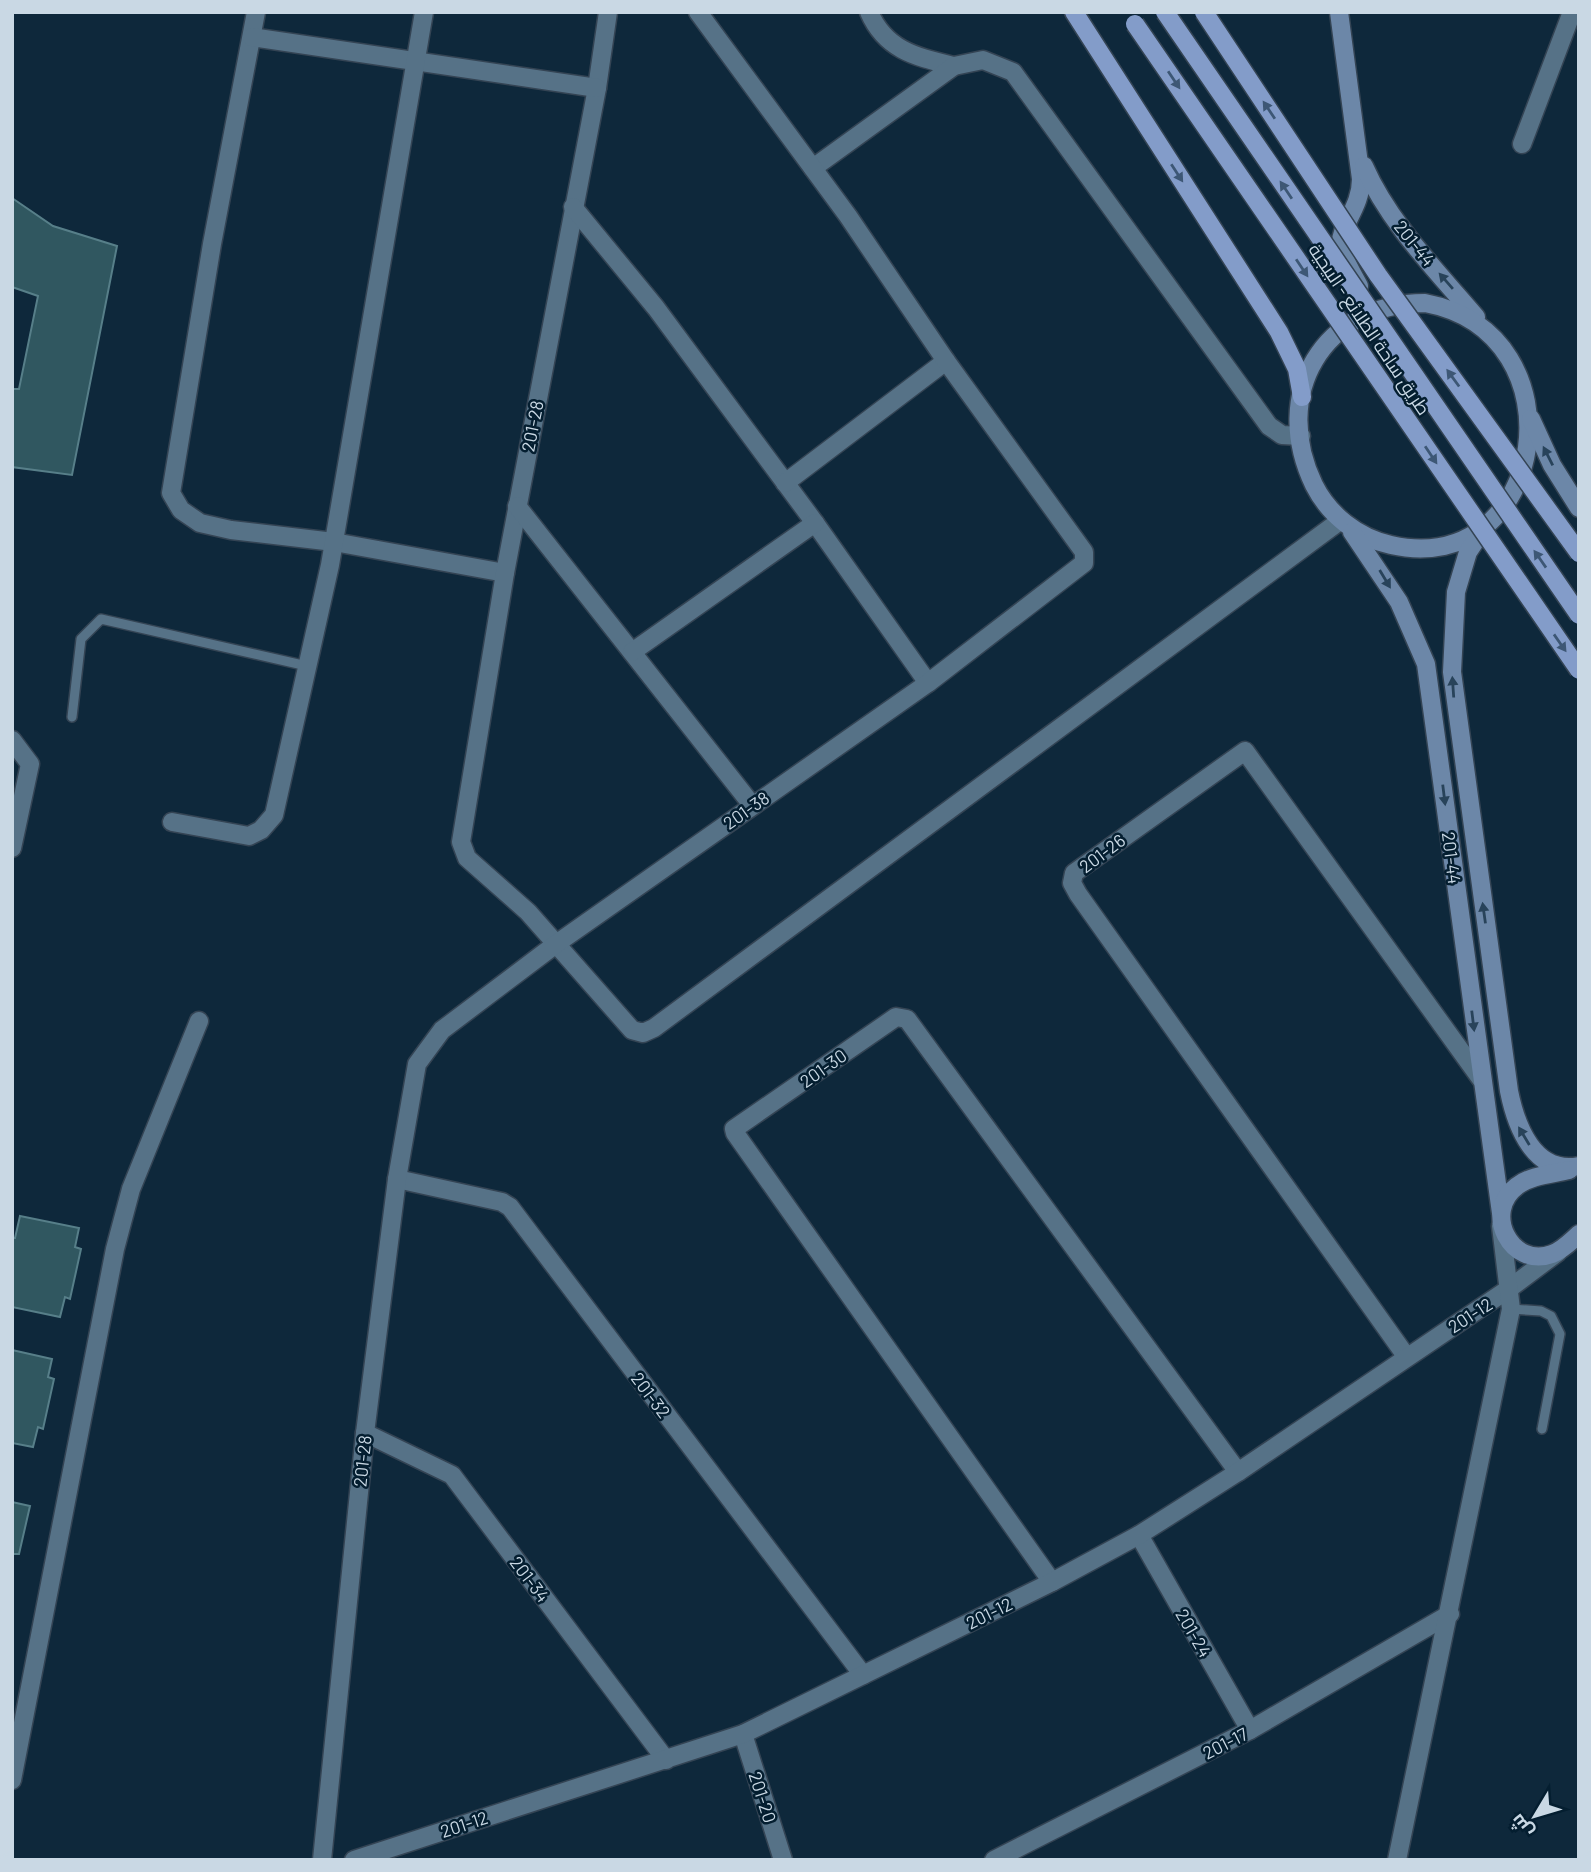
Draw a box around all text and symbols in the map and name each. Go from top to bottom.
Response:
one-way arrow [1167,71,1181,89]
one-way arrow [1263,100,1276,119]
one-way arrow [1171,163,1184,182]
one-way arrow [1279,180,1292,200]
street label: 201-44 [1390,216,1440,270]
street label: طريق ساحة الطلائع - البيجية [1303,239,1436,420]
one-way arrow [1295,259,1309,277]
one-way arrow [1439,273,1454,290]
one-way arrow [1446,369,1460,387]
street label: 201-28 [516,399,548,453]
one-way arrow [1424,446,1438,464]
one-way arrow [1542,446,1554,466]
one-way arrow [1533,550,1547,568]
one-way arrow [1379,569,1391,588]
one-way arrow [1553,634,1567,652]
one-way arrow [1447,676,1458,698]
one-way arrow [1439,785,1450,807]
street label: 201-38 [719,786,773,834]
street label: 201-26 [1075,829,1129,877]
street label: 201-44 [1438,831,1466,885]
one-way arrow [1478,902,1489,924]
one-way arrow [1468,1010,1479,1032]
street label: 201-30 [795,1044,851,1092]
one-way arrow [1517,1126,1530,1145]
street label: 201-12 [1444,1293,1496,1337]
street label: 201-32 [627,1368,675,1422]
street label: 201-28 [348,1434,376,1488]
street label: 201-34 [506,1552,554,1606]
street label: 201-12 [962,1592,1016,1634]
street label: 201-24 [1171,1605,1217,1661]
street label: 201-17 [1199,1722,1252,1764]
street label: 201-20 [744,1769,782,1825]
north arrow [1500,1781,1570,1851]
street label: 201-12 [437,1806,491,1842]
text: ش [1505,1809,1539,1843]

